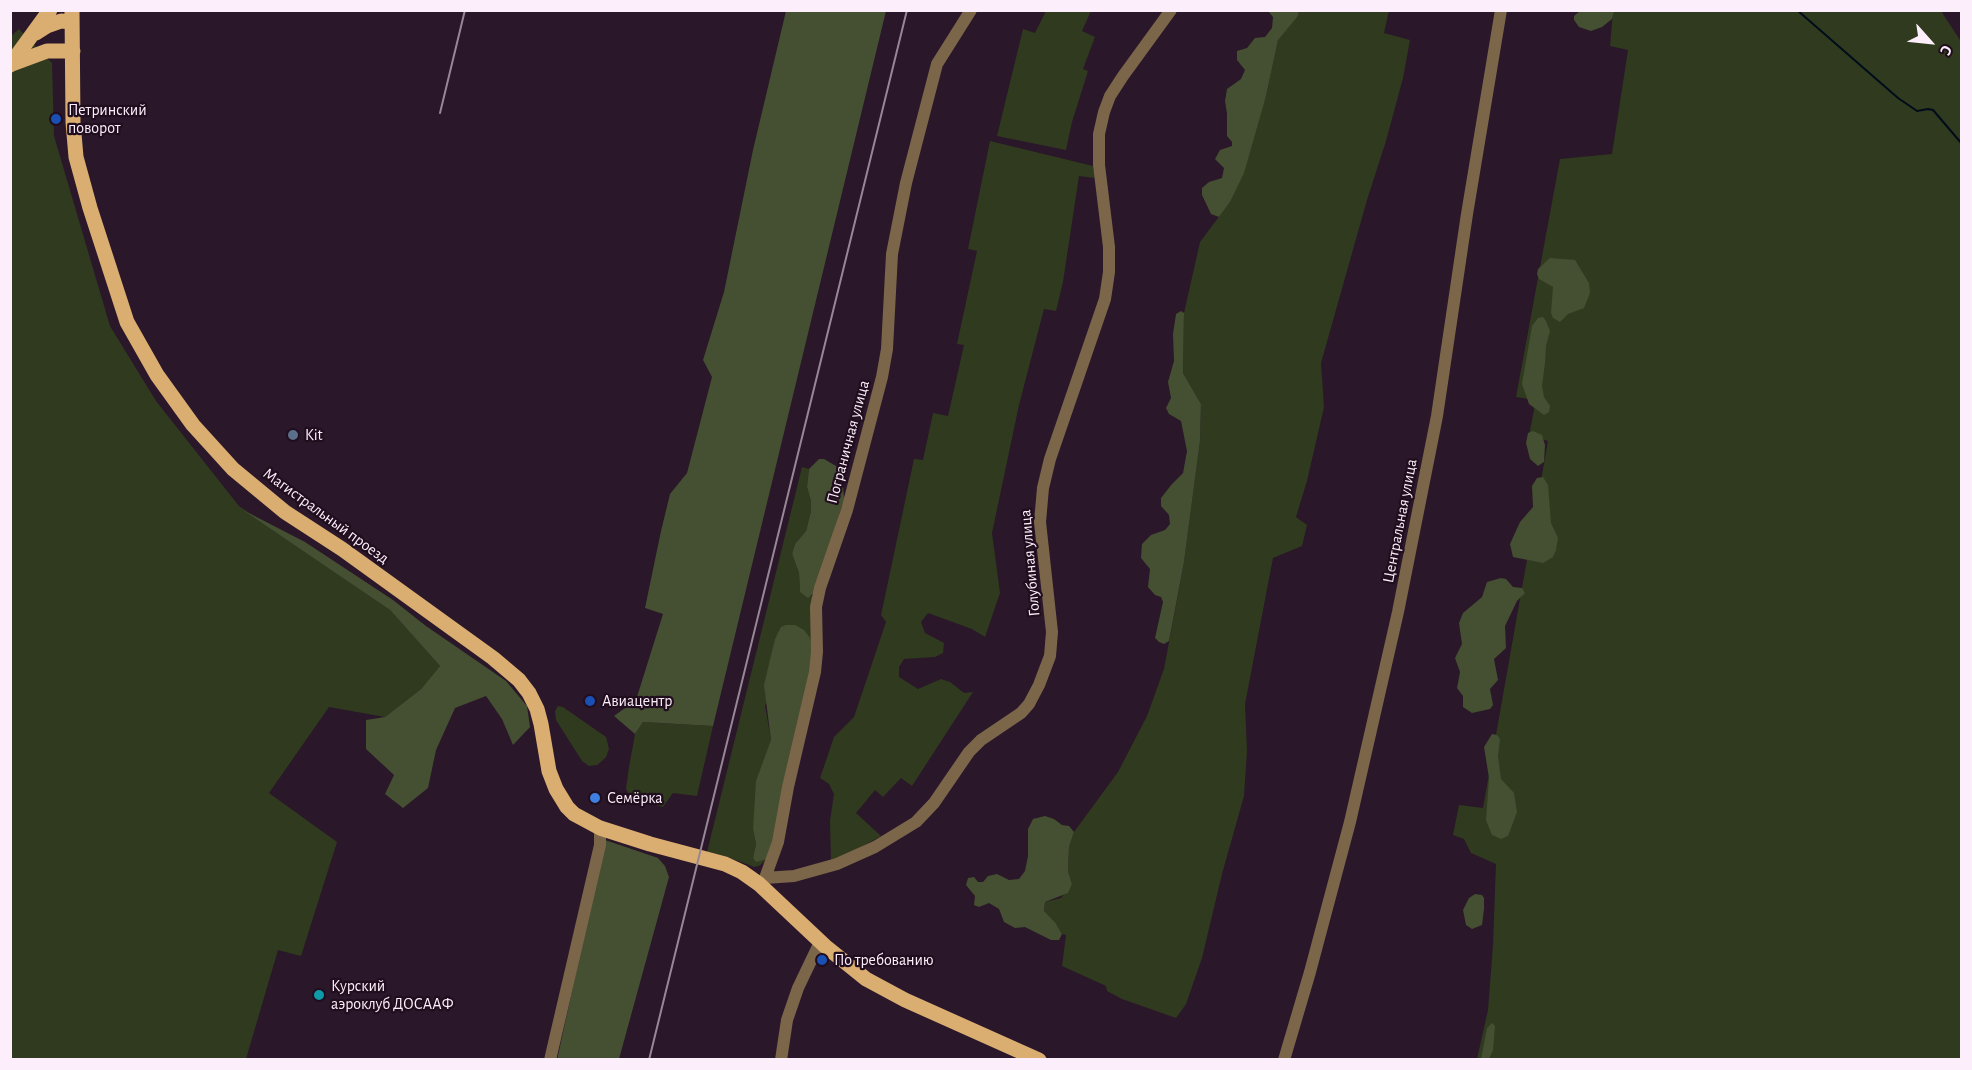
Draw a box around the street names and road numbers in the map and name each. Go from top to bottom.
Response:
street label: Пограничная улица [822,378,874,506]
street label: Центральная улица [1379,457,1421,585]
street label: Магистральный проезд [259,464,393,568]
street label: Голубиная улица [1016,509,1044,617]

